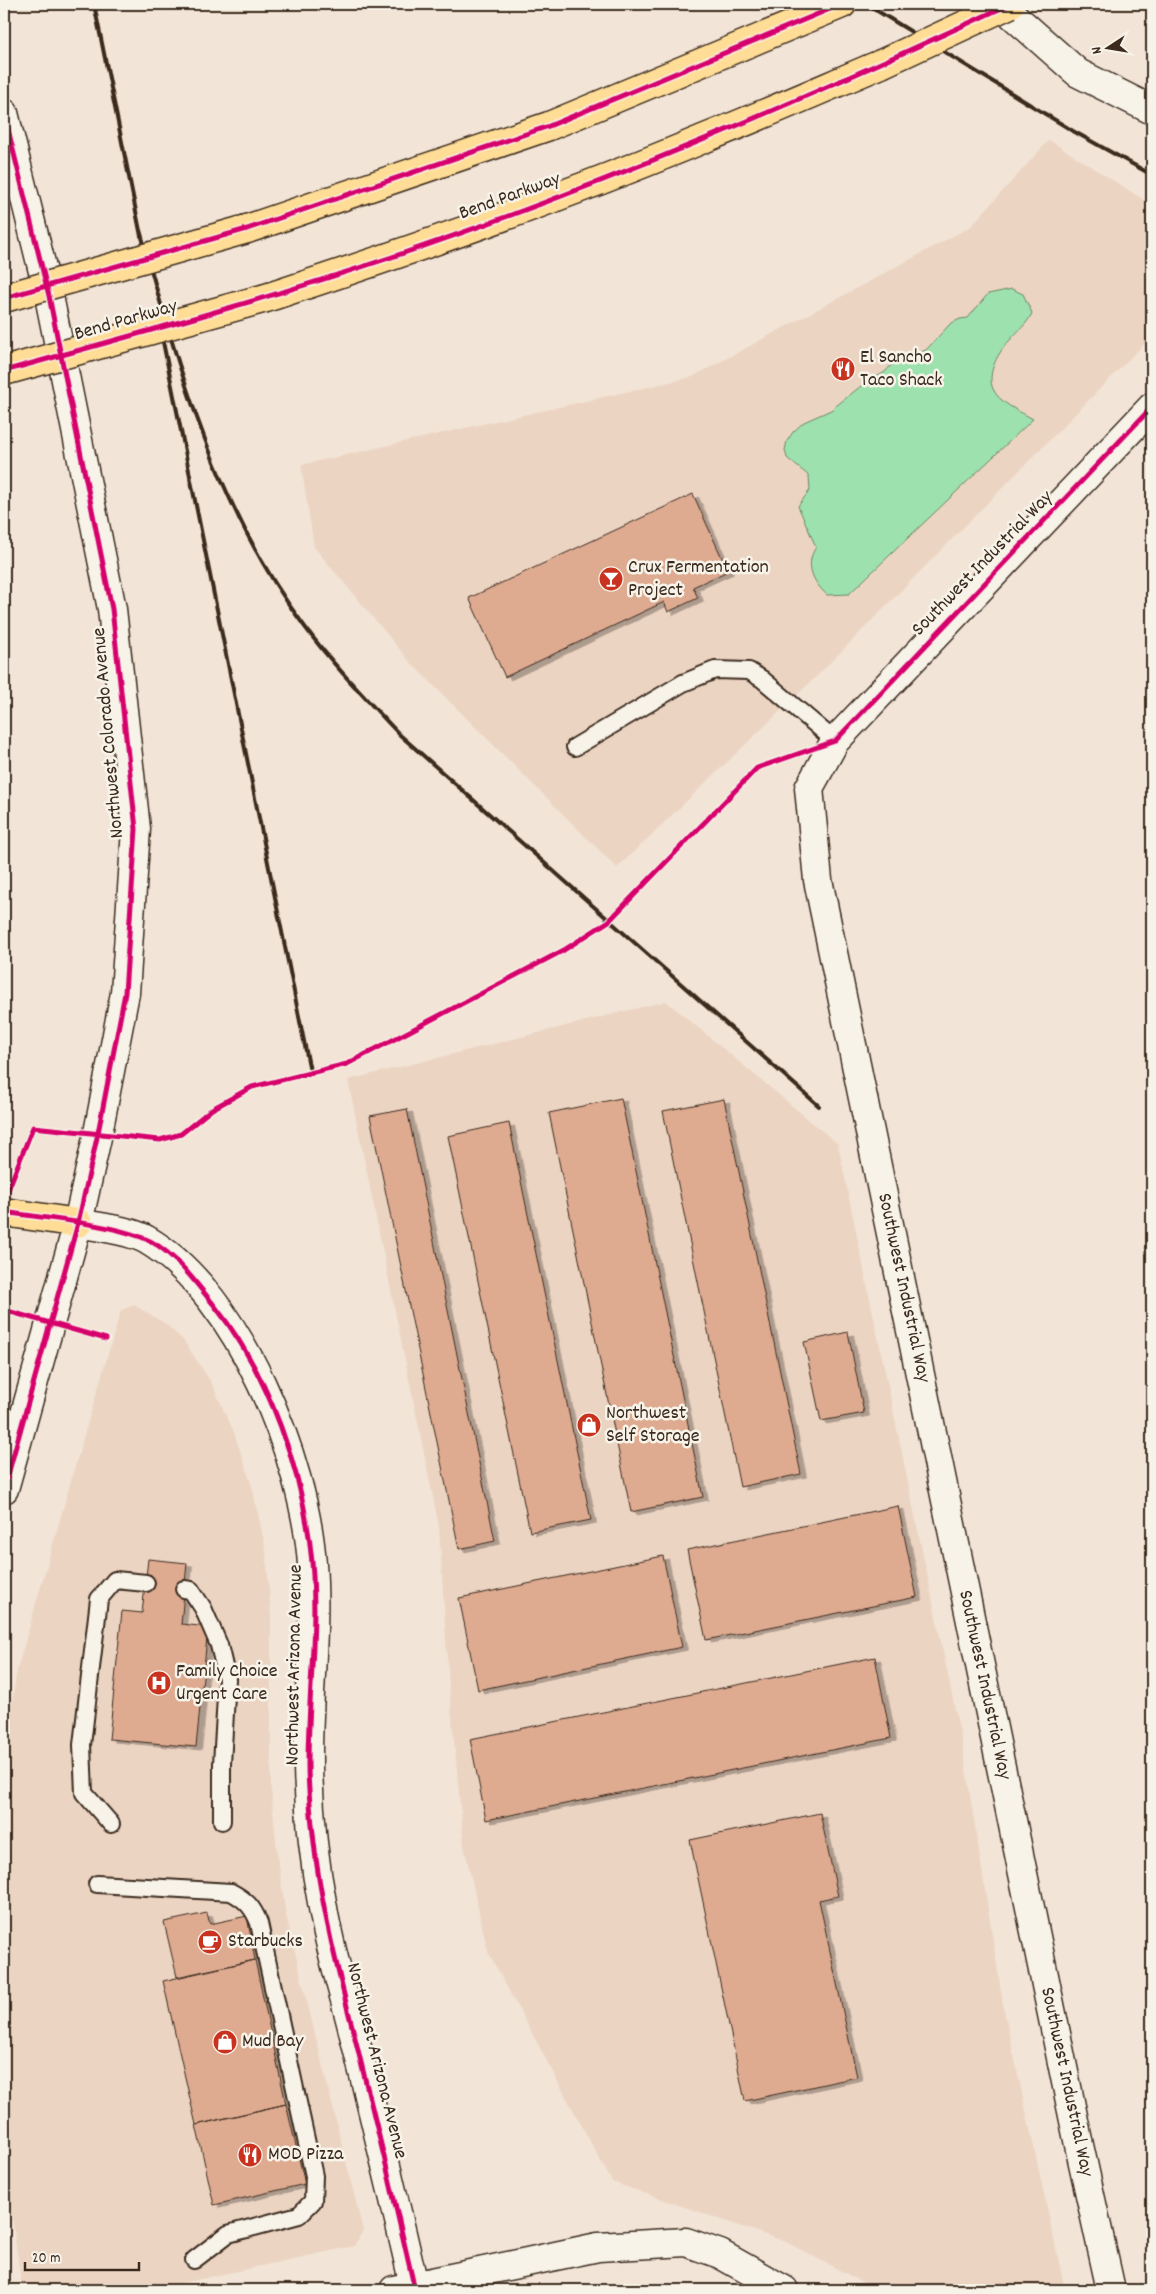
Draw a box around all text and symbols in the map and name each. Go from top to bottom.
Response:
north arrow [1084,22,1134,72]
text: N [1087,45,1108,56]
street label: Bend Parkway [455,165,565,228]
street label: Bend Parkway [71,293,182,349]
place label: El Sancho Taco Shack [860,344,943,395]
restaurant icon: El Sancho Taco Shack [830,356,856,382]
street label: Southwest Industrial Way [906,484,1061,643]
place label: Crux Fermentation Project [628,554,769,605]
bar icon: Crux Fermentation Project [598,566,624,592]
street label: Northwest Colorado Avenue [86,626,132,840]
street label: Southwest Industrial Way [869,1191,937,1386]
place label: Northwest Self Storage [606,1400,700,1451]
shop icon: Northwest Self Storage [576,1412,602,1438]
street label: Northwest Arizona Avenue [279,1564,311,1766]
street label: Southwest Industrial Way [950,1588,1018,1783]
place label: Family Choice Urgent Care [176,1658,278,1709]
hospital icon: Family Choice Urgent Care [146,1670,172,1696]
place label: Starbucks [228,1928,303,1956]
cafe icon: Starbucks [197,1929,223,1955]
street label: Northwest Arizona Avenue [338,1960,414,2162]
street label: Southwest Industrial Way [1032,1985,1100,2180]
place label: Mud Bay [242,2028,304,2056]
shop icon: Mud Bay [212,2029,238,2055]
place label: MOD Pizza [268,2141,344,2169]
restaurant icon: MOD Pizza [237,2142,263,2168]
scale bar [25,2239,139,2271]
text: 20 m [32,2248,60,2270]

